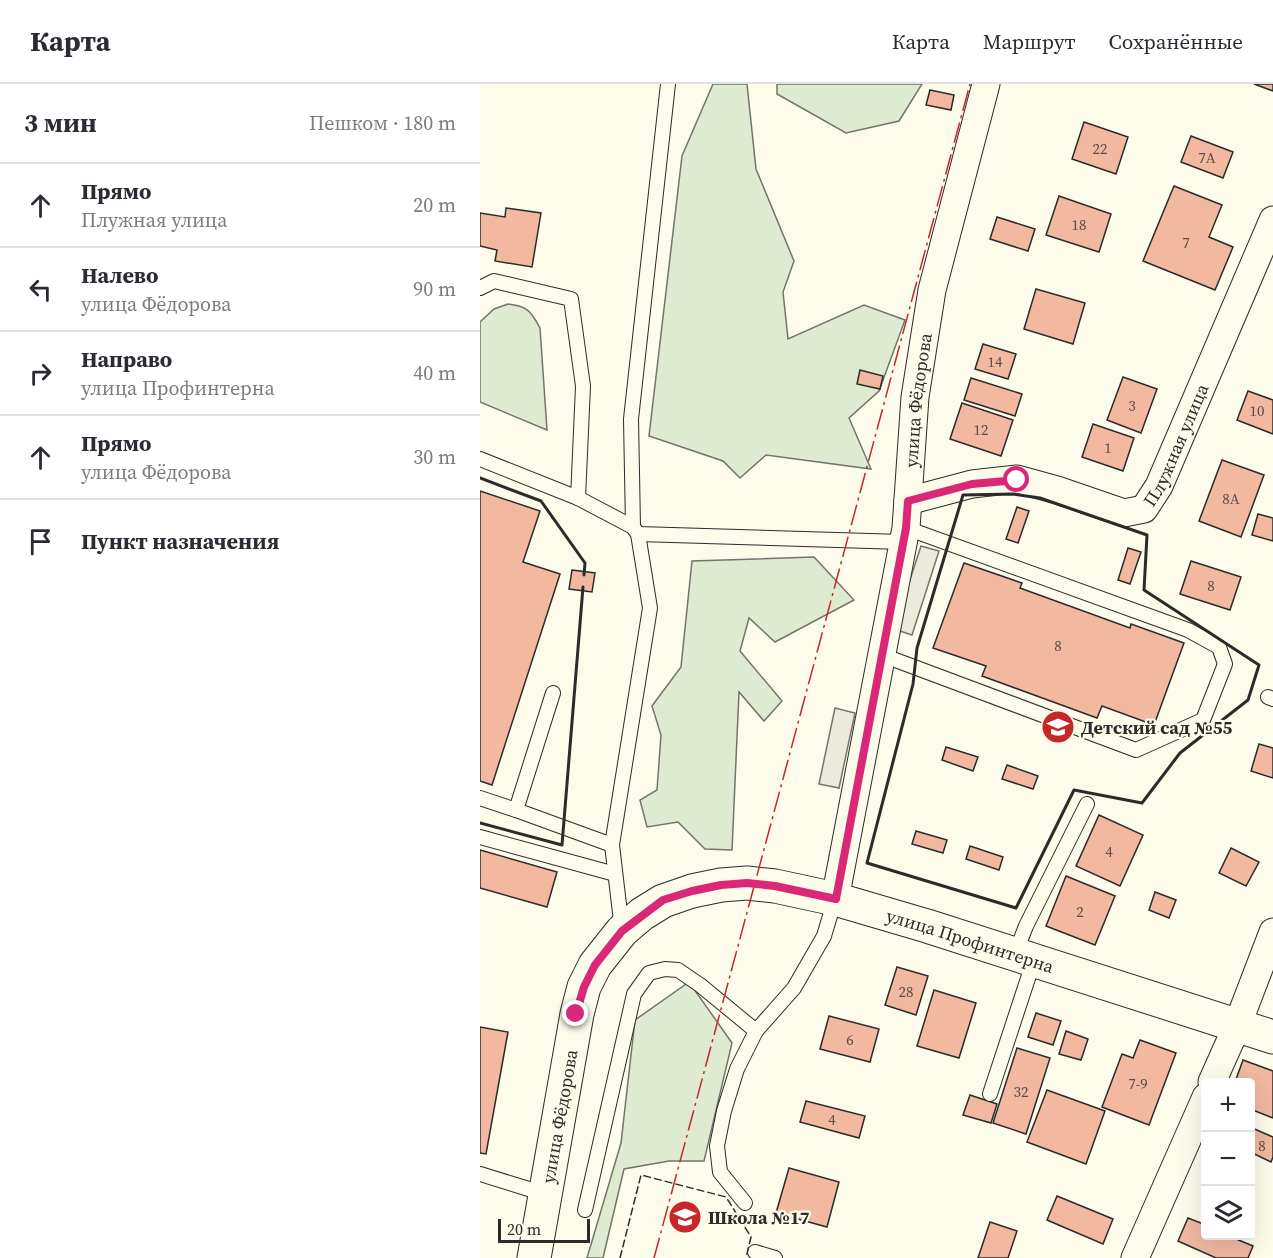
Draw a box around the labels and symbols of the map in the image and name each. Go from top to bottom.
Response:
house number: 22 [1092,138,1108,159]
house number: 7А [1198,147,1216,168]
house number: 18 [1071,214,1087,235]
house number: 7 [1182,232,1190,253]
street label: улица Фёдорова [898,330,938,468]
house number: 14 [987,351,1003,372]
street label: Плужная улица [1137,379,1214,511]
house number: 3 [1128,395,1136,416]
house number: 10 [1249,400,1265,421]
house number: 12 [973,419,989,440]
house number: 1 [1104,437,1112,458]
route start [1003,466,1029,492]
house number: 8А [1222,488,1240,509]
house number: 8 [1207,575,1215,596]
house number: 8 [1054,635,1062,656]
school or university icon: Детский сад №55 [1040,709,1076,745]
place label: Детский сад №55 [1081,715,1232,740]
house number: 4 [1105,841,1113,862]
house number: 2 [1076,901,1084,922]
street label: улица Профинтерна [884,902,1058,979]
house number: 28 [898,981,914,1002]
route end [562,1000,588,1026]
house number: 6 [846,1029,854,1050]
street label: улица Фёдорова [535,1046,583,1185]
house number: 7-9 [1128,1073,1148,1094]
house number: 32 [1013,1081,1029,1102]
house number: 4 [828,1109,836,1130]
house number: 8 [1258,1135,1266,1156]
school or university icon: Школа №17 [667,1199,703,1235]
place label: Школа №17 [708,1205,810,1230]
scale bar [498,1216,590,1244]

